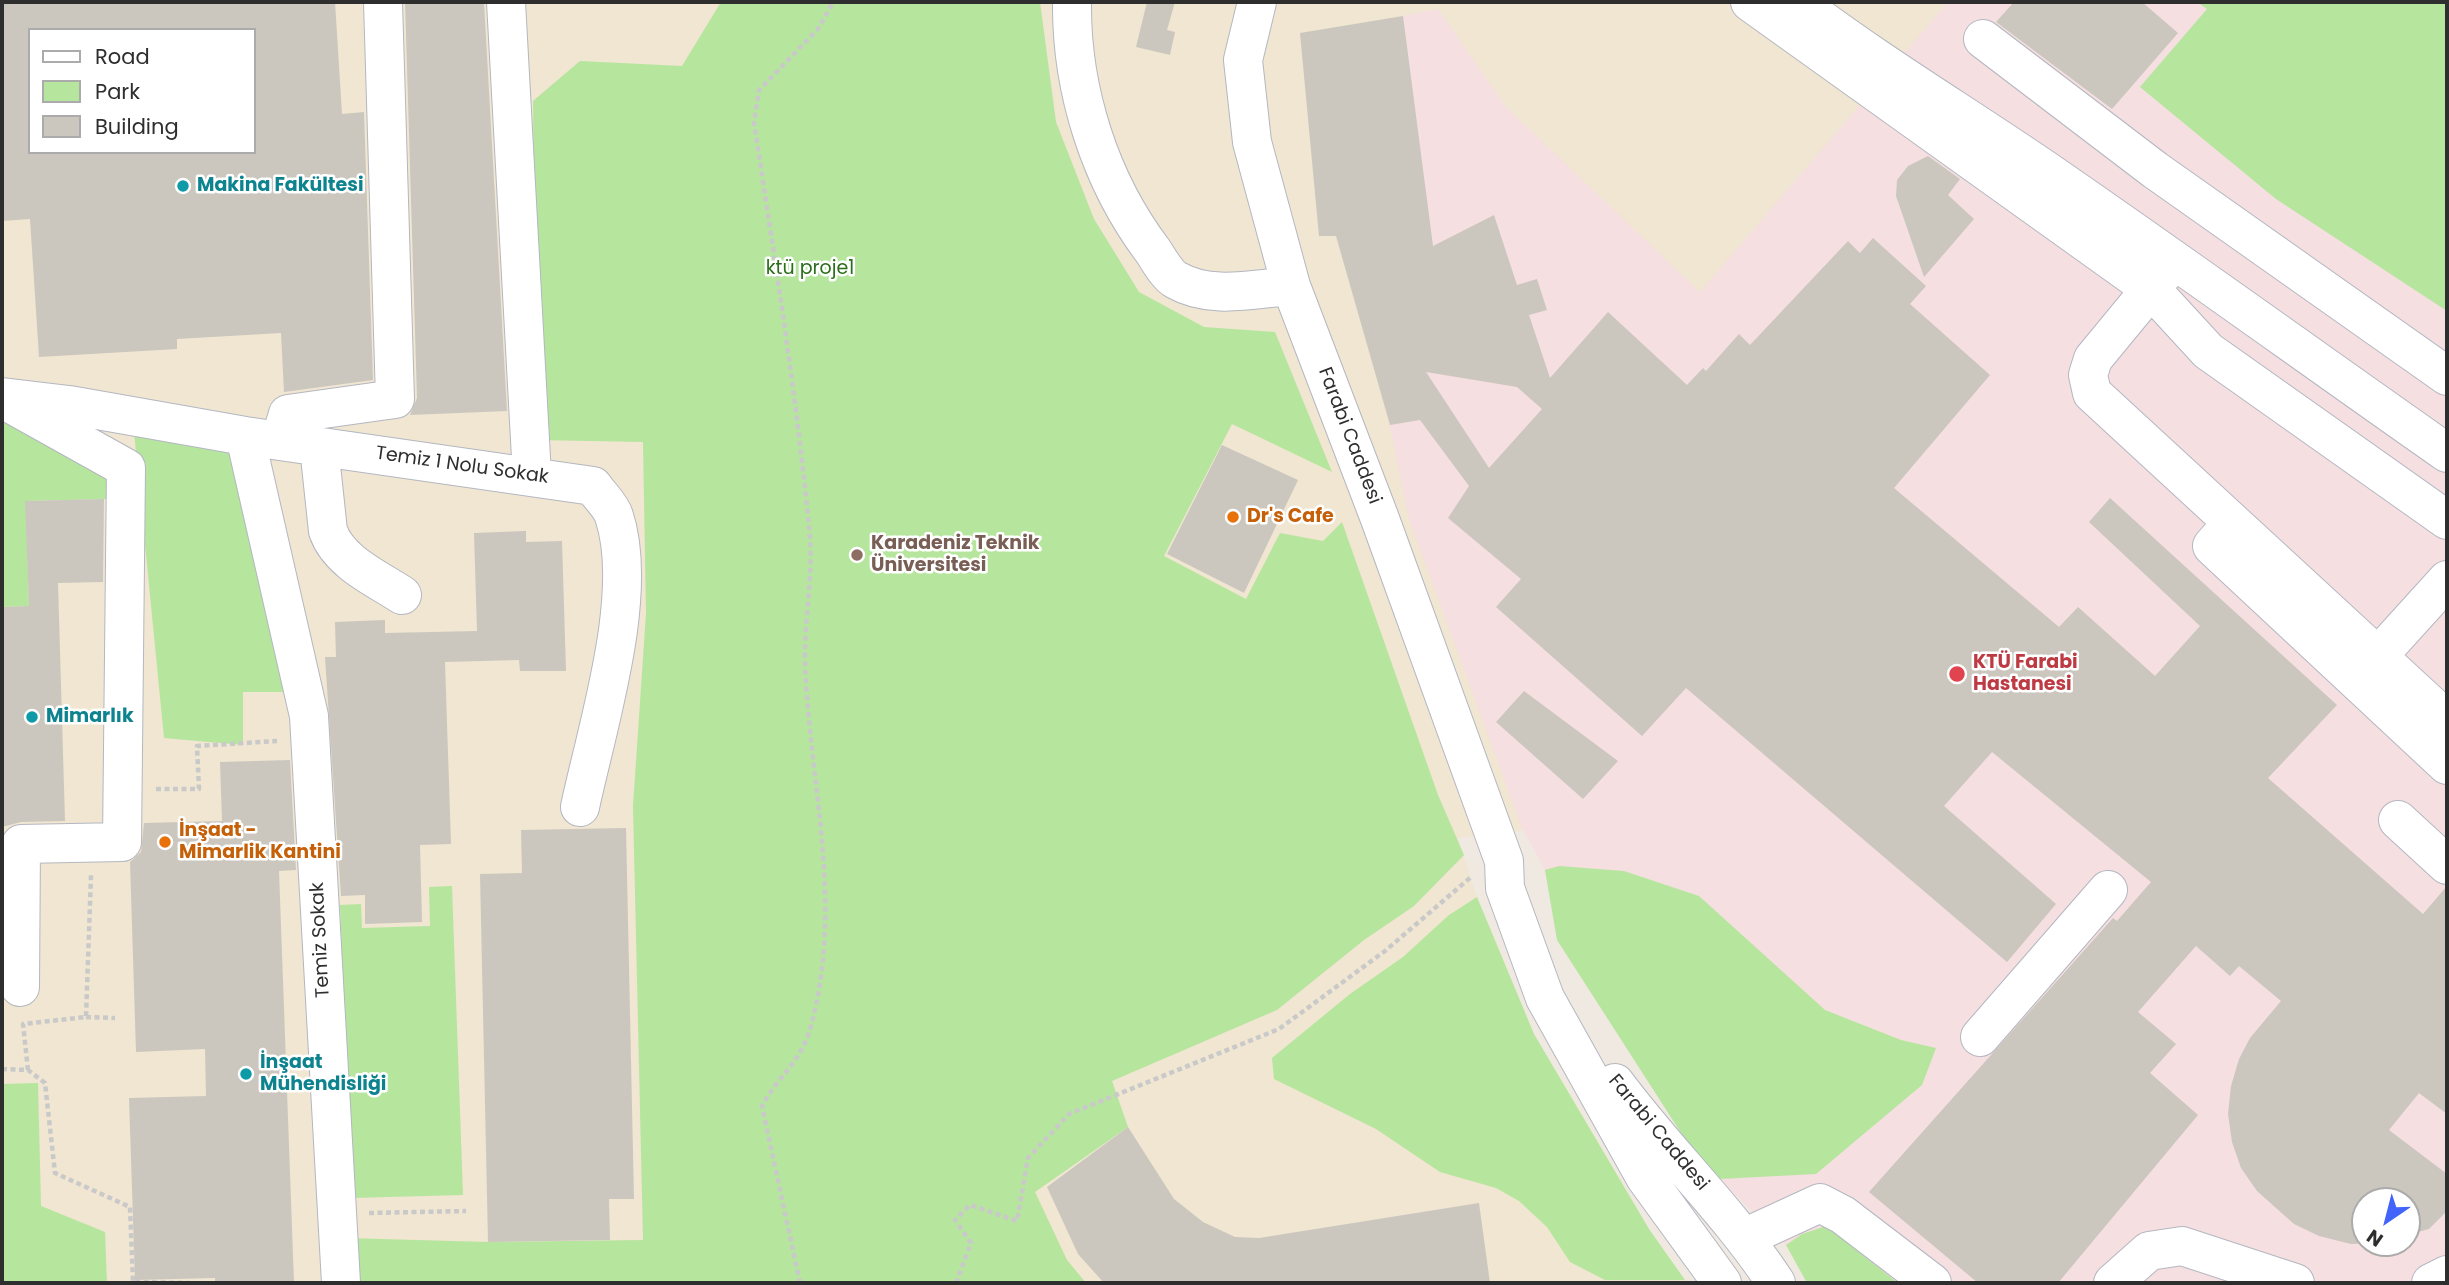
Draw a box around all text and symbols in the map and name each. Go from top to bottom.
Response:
legend [28,28,256,154]
text: Road [95,42,150,71]
text: Park [95,77,140,106]
text: Building [95,112,179,141]
place label: Makina Fakültesi [197,175,363,197]
marker: Makina Fakültesi [175,178,191,194]
park label: ktü proje1 [766,258,854,280]
street label: Farabi Caddesi [1312,364,1386,508]
street label: Temiz 1 Nolu Sokak [374,443,550,489]
place label: Dr's Cafe [1247,506,1334,528]
marker: Dr's Cafe [1225,509,1241,525]
place label: Karadeniz Teknik Üniversitesi [871,533,1039,577]
marker: Karadeniz Teknik Üniversitesi [849,547,865,563]
place label: KTÜ Farabi Hastanesi [1973,652,2078,696]
marker: KTÜ Farabi Hastanesi [1947,664,1967,684]
place label: Mimarlık [46,706,134,728]
marker: Mimarlık [24,709,40,725]
place label: İnşaat - Mimarlik Kantini [179,820,341,864]
marker: İnşaat - Mimarlik Kantini [157,834,173,850]
street label: Temiz Sokak [307,882,335,998]
place label: İnşaat Mühendisliği [260,1052,386,1096]
marker: İnşaat Mühendisliği [238,1066,254,1082]
street label: Farabi Caddesi [1603,1070,1713,1196]
north arrow [2351,1187,2421,1257]
text: N [2361,1223,2388,1253]

